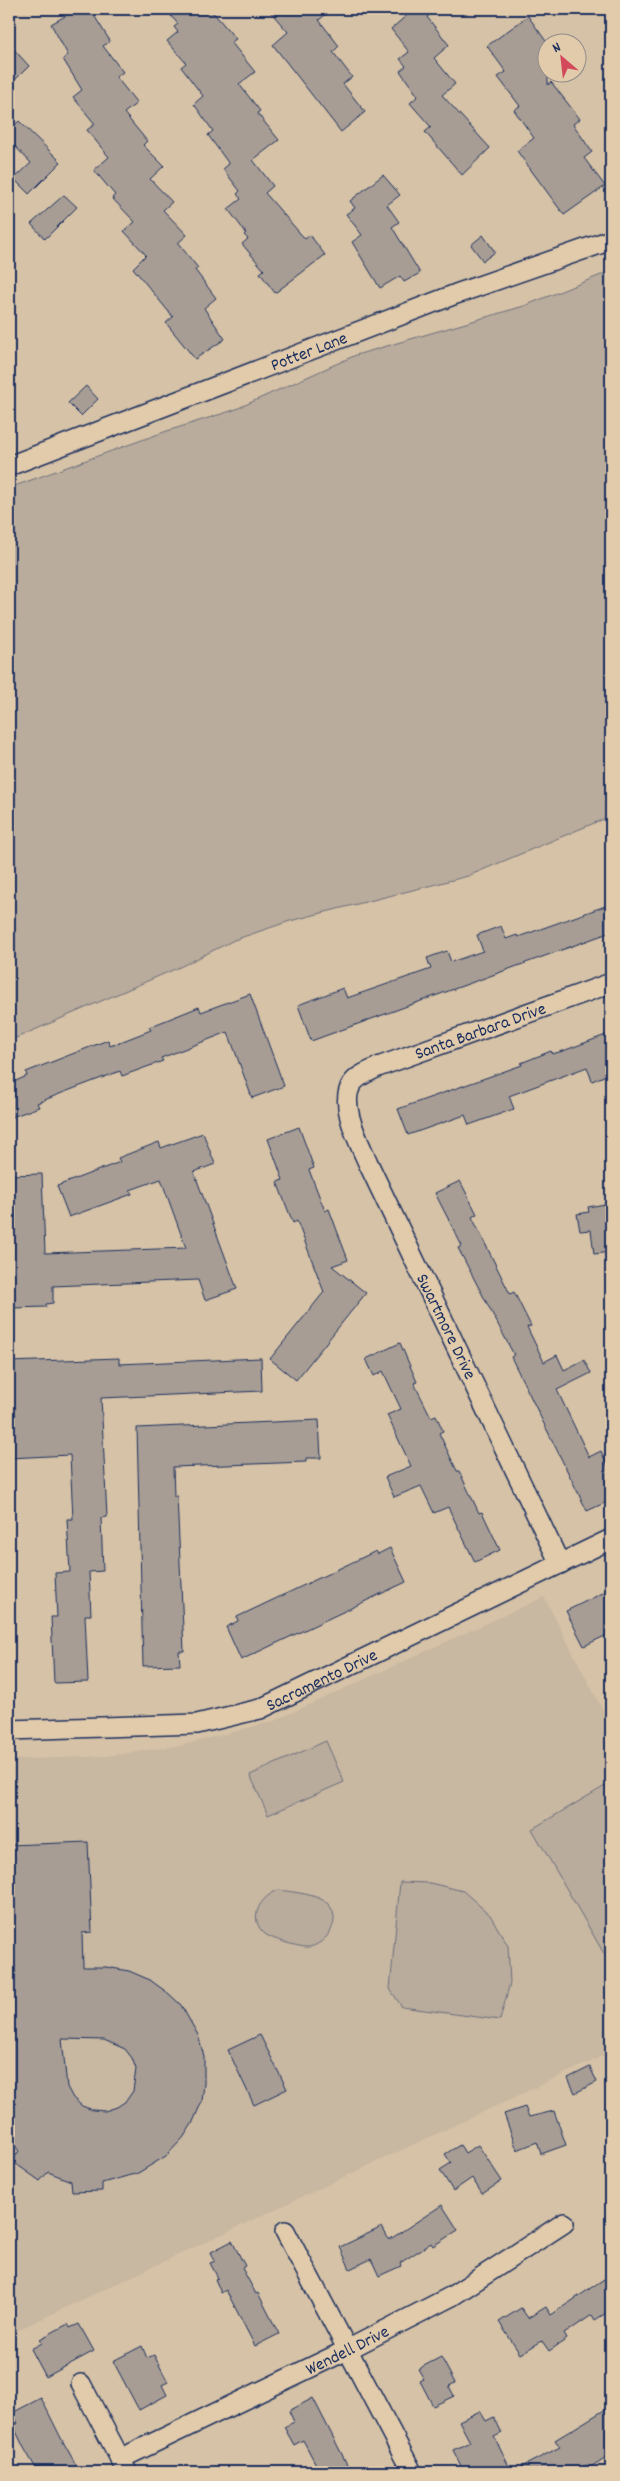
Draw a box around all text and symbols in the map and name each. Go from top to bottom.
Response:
north arrow [538,32,588,82]
text: N [549,38,565,59]
street label: Potter Lane [268,327,352,379]
street label: Santa Barbara Drive [412,997,550,1068]
street label: Swartmore Drive [408,1270,481,1384]
street label: Sacramento Drive [263,1644,382,1719]
street label: Wendell Drive [302,2320,394,2383]

